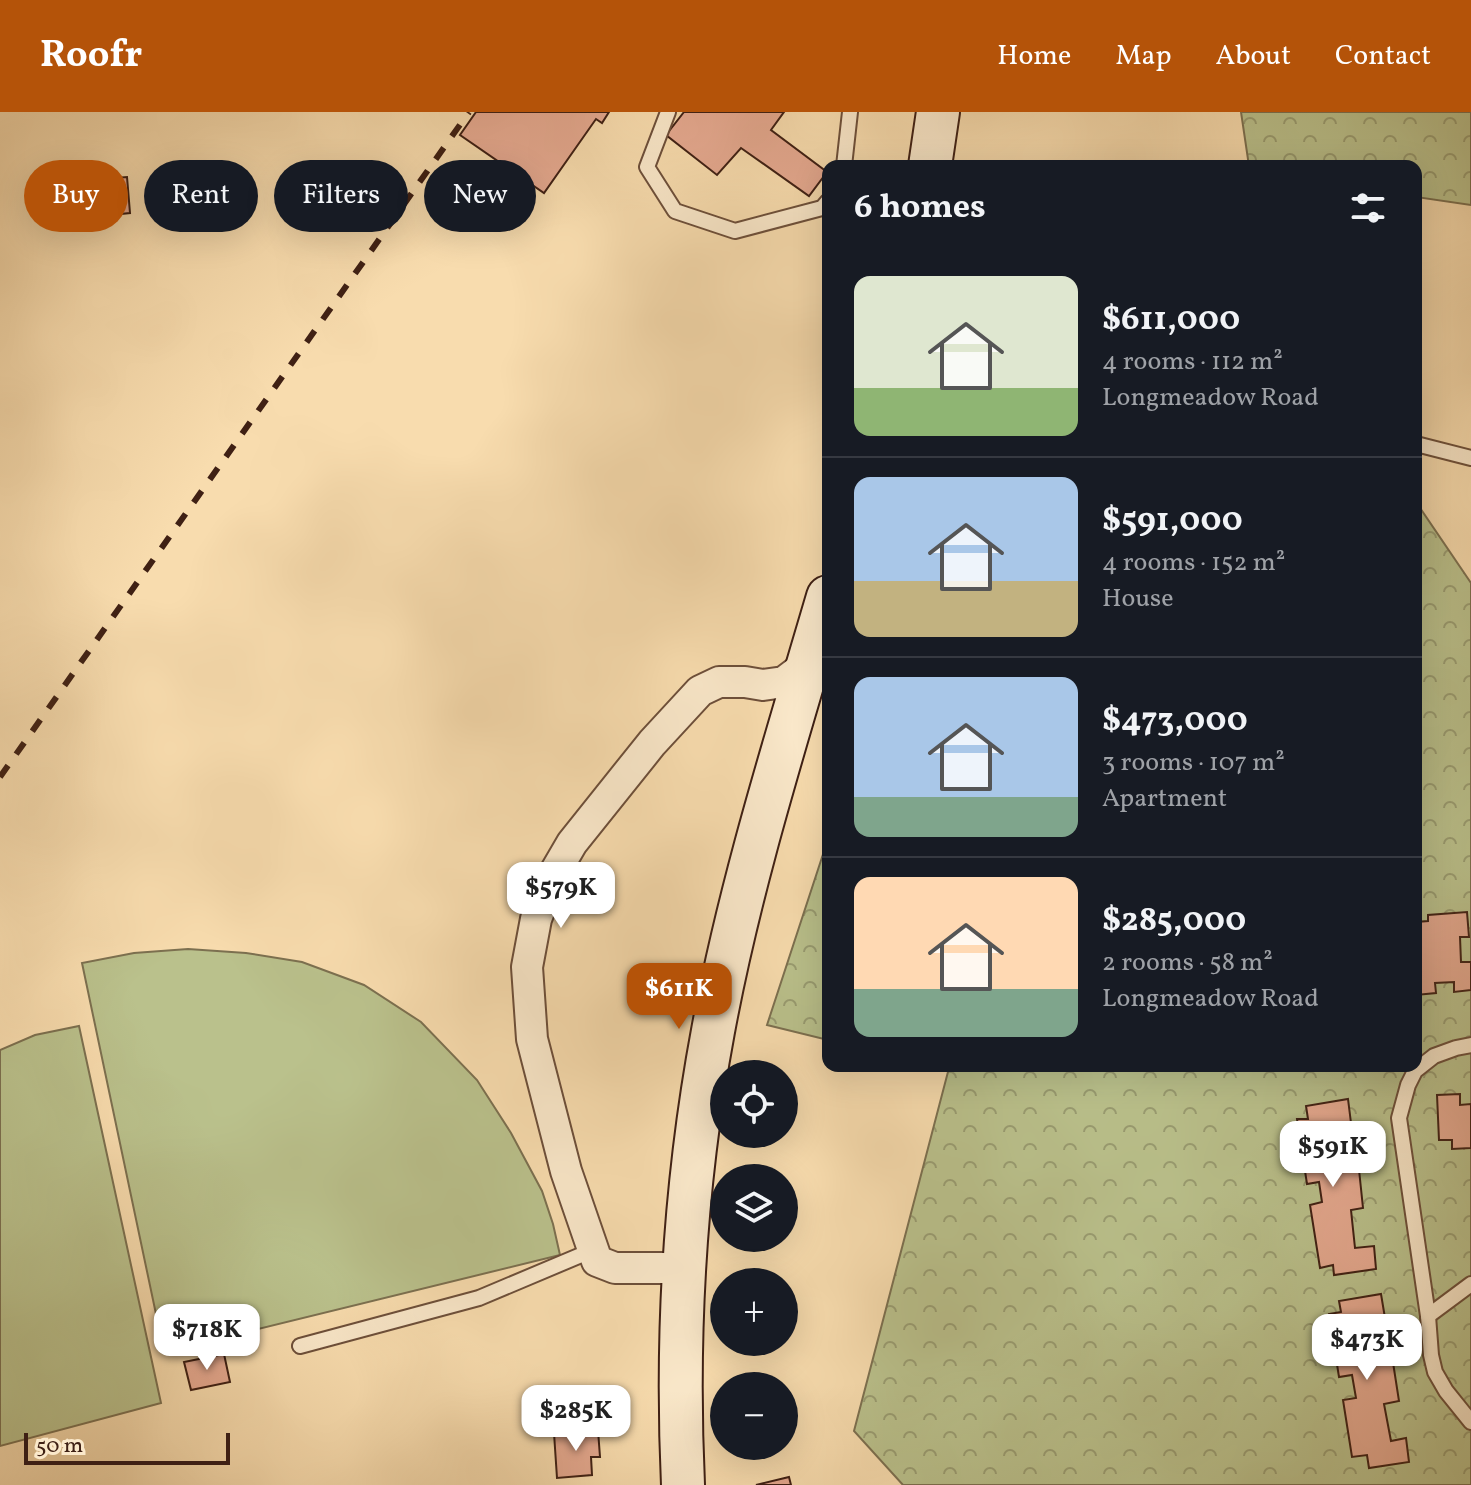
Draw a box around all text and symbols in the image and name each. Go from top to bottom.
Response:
text: Roofr [40,30,142,83]
text: Home [997,37,1071,76]
text: Map [1115,37,1171,76]
text: About [1215,37,1291,76]
text: Contact [1335,37,1431,76]
chip: Buy [24,160,128,232]
chip: Rent [144,160,258,232]
chip: Filters [274,160,408,232]
chip: New [424,160,536,232]
text: 6 homes [854,185,986,232]
icon: filters [1346,186,1390,230]
text: $611,000 [1102,297,1240,344]
icon: home [918,308,1014,404]
text: 4 rooms · 112 m² [1102,344,1283,380]
text: Longmeadow Road [1102,380,1319,416]
text: $591,000 [1102,498,1243,545]
icon: home [918,509,1014,605]
text: 4 rooms · 152 m² [1102,545,1285,581]
text: House [1102,581,1174,617]
text: $473,000 [1102,698,1248,745]
icon: home [918,709,1014,805]
text: 3 rooms · 107 m² [1102,745,1285,781]
text: Apartment [1102,781,1227,817]
pin: $579K [505,862,617,930]
text: $579K [525,870,597,906]
text: $285,000 [1102,898,1246,945]
icon: home [918,909,1014,1005]
text: 2 rooms · 58 m² [1102,945,1273,981]
pin: $611K [623,963,735,1031]
text: $611K [645,971,713,1007]
text: Longmeadow Road [1102,981,1319,1017]
map controls [710,1060,798,1460]
button: locate [710,1060,798,1148]
pin: $591K [1277,1121,1389,1189]
text: $591K [1298,1129,1368,1165]
button: layers [710,1164,798,1252]
button: + [710,1268,798,1356]
pin: $718K [151,1304,263,1372]
text: $718K [172,1312,242,1348]
pin: $473K [1311,1314,1423,1382]
text: $473K [1330,1322,1404,1358]
button: − [710,1372,798,1460]
pin: $285K [520,1385,632,1453]
text: $285K [540,1393,613,1429]
scale bar [24,1429,230,1465]
text: 50 m [36,1431,83,1462]

